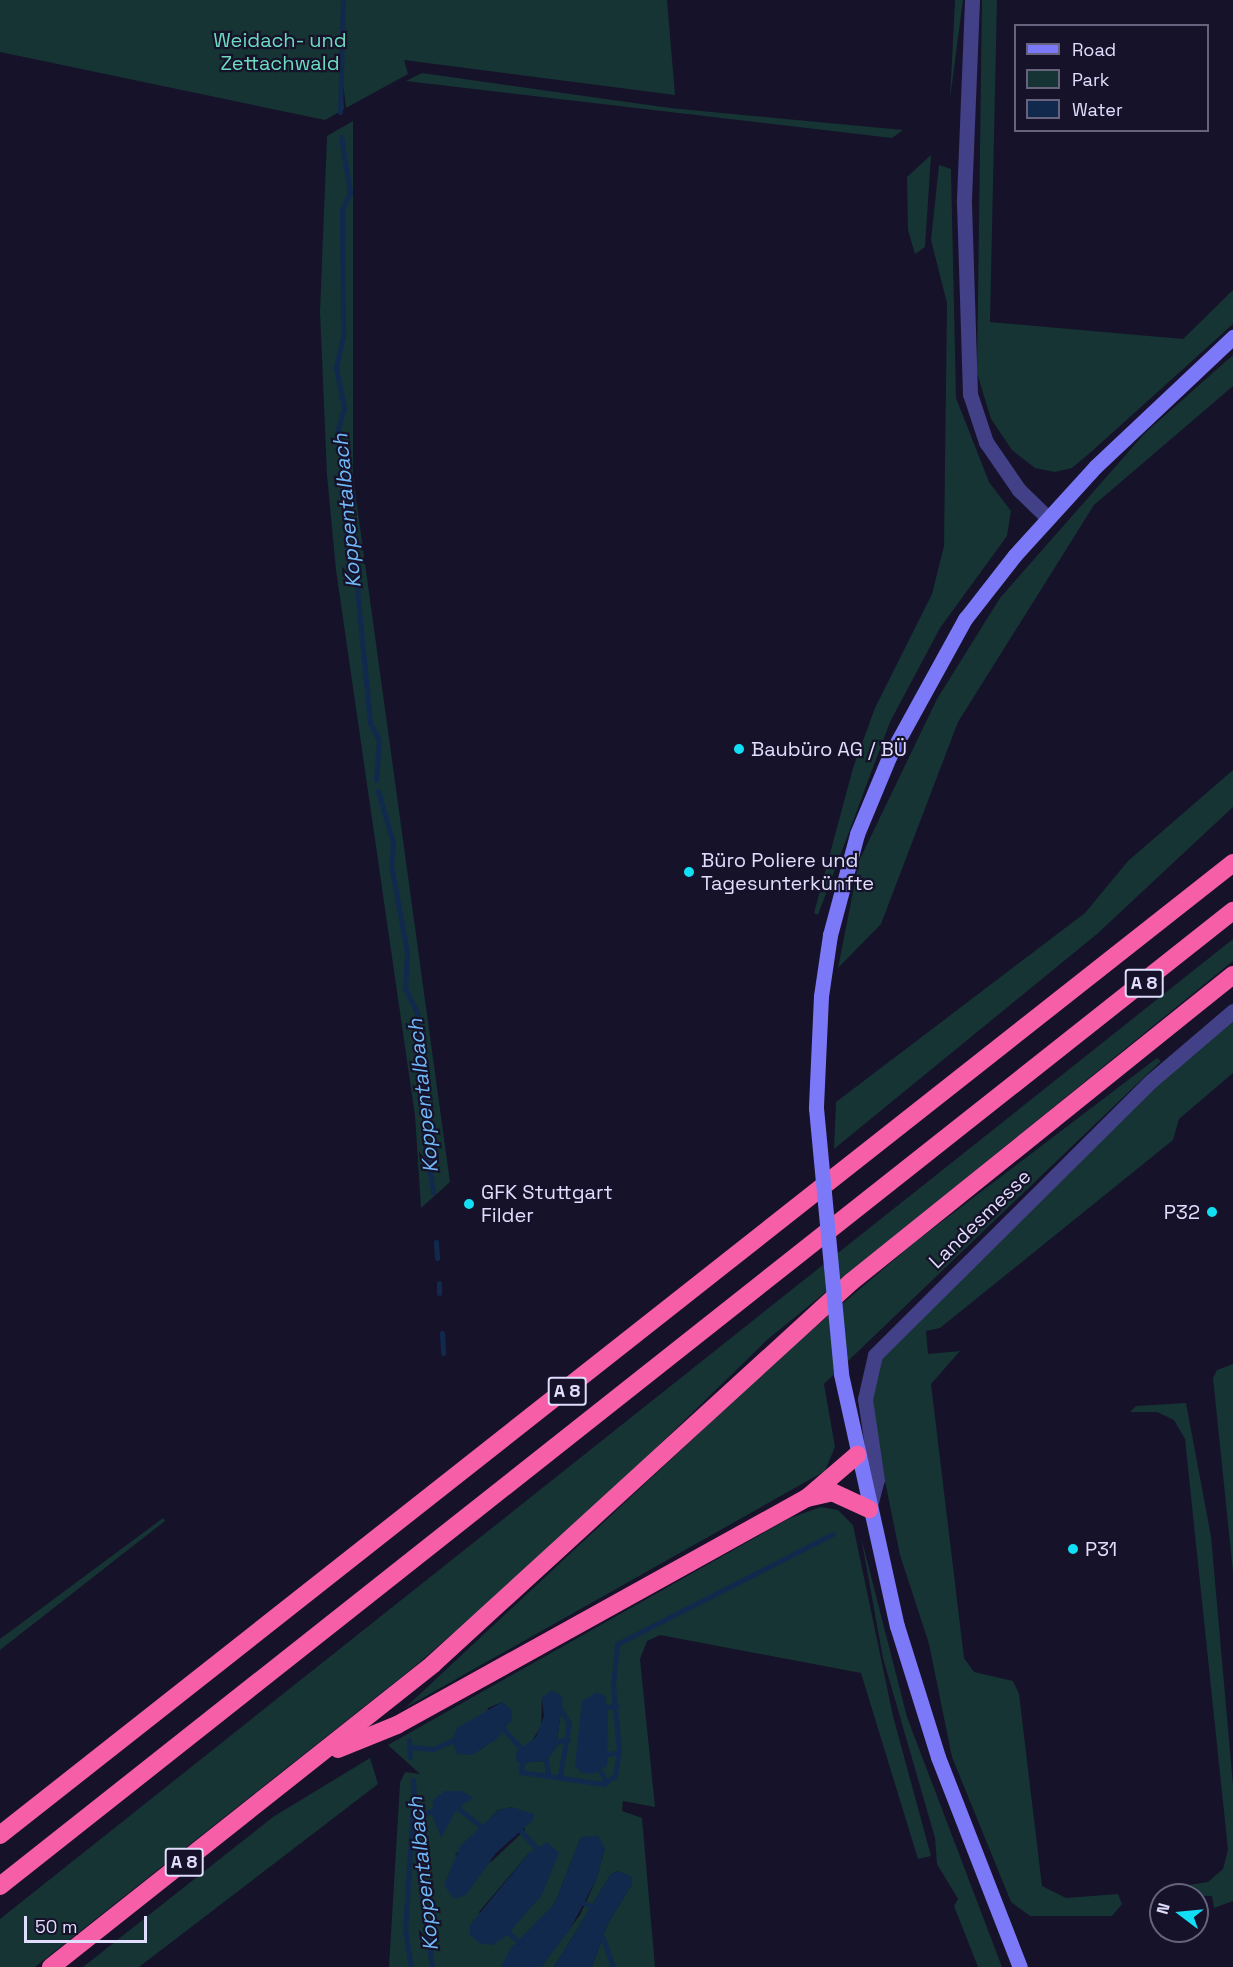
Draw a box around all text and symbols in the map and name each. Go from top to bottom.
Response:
legend [1014,24,1209,132]
park label: Weidach- und Zettachwald [213,29,347,76]
text: Road [1072,38,1116,61]
text: Park [1072,68,1109,91]
text: Water [1072,98,1123,121]
water label: Koppentalbach [328,433,366,589]
place label: Baubüro AG / BÜ [751,737,907,761]
marker: Baubüro AG / BÜ [732,742,746,756]
place label: Büro Poliere und Tagesunterkünfte [701,849,874,896]
marker: Büro Poliere und Tagesunterkünfte [682,865,696,879]
road number: A 8 [1124,968,1164,998]
water label: Koppentalbach [402,1018,444,1174]
street label: Landesmesse [924,1165,1036,1273]
place label: GFK Stuttgart Filder [481,1180,613,1227]
marker: GFK Stuttgart Filder [462,1197,476,1211]
place label: P32 [1164,1200,1200,1224]
marker: P32 [1205,1205,1219,1219]
road number: A 8 [548,1376,586,1406]
place label: P31 [1085,1537,1117,1561]
marker: P31 [1066,1542,1080,1556]
water label: Koppentalbach [402,1796,444,1952]
road number: A 8 [164,1847,204,1877]
north arrow [1149,1883,1209,1943]
text: N [1152,1900,1175,1917]
scale bar [27,1904,150,1942]
text: 50 m [35,1915,77,1938]

